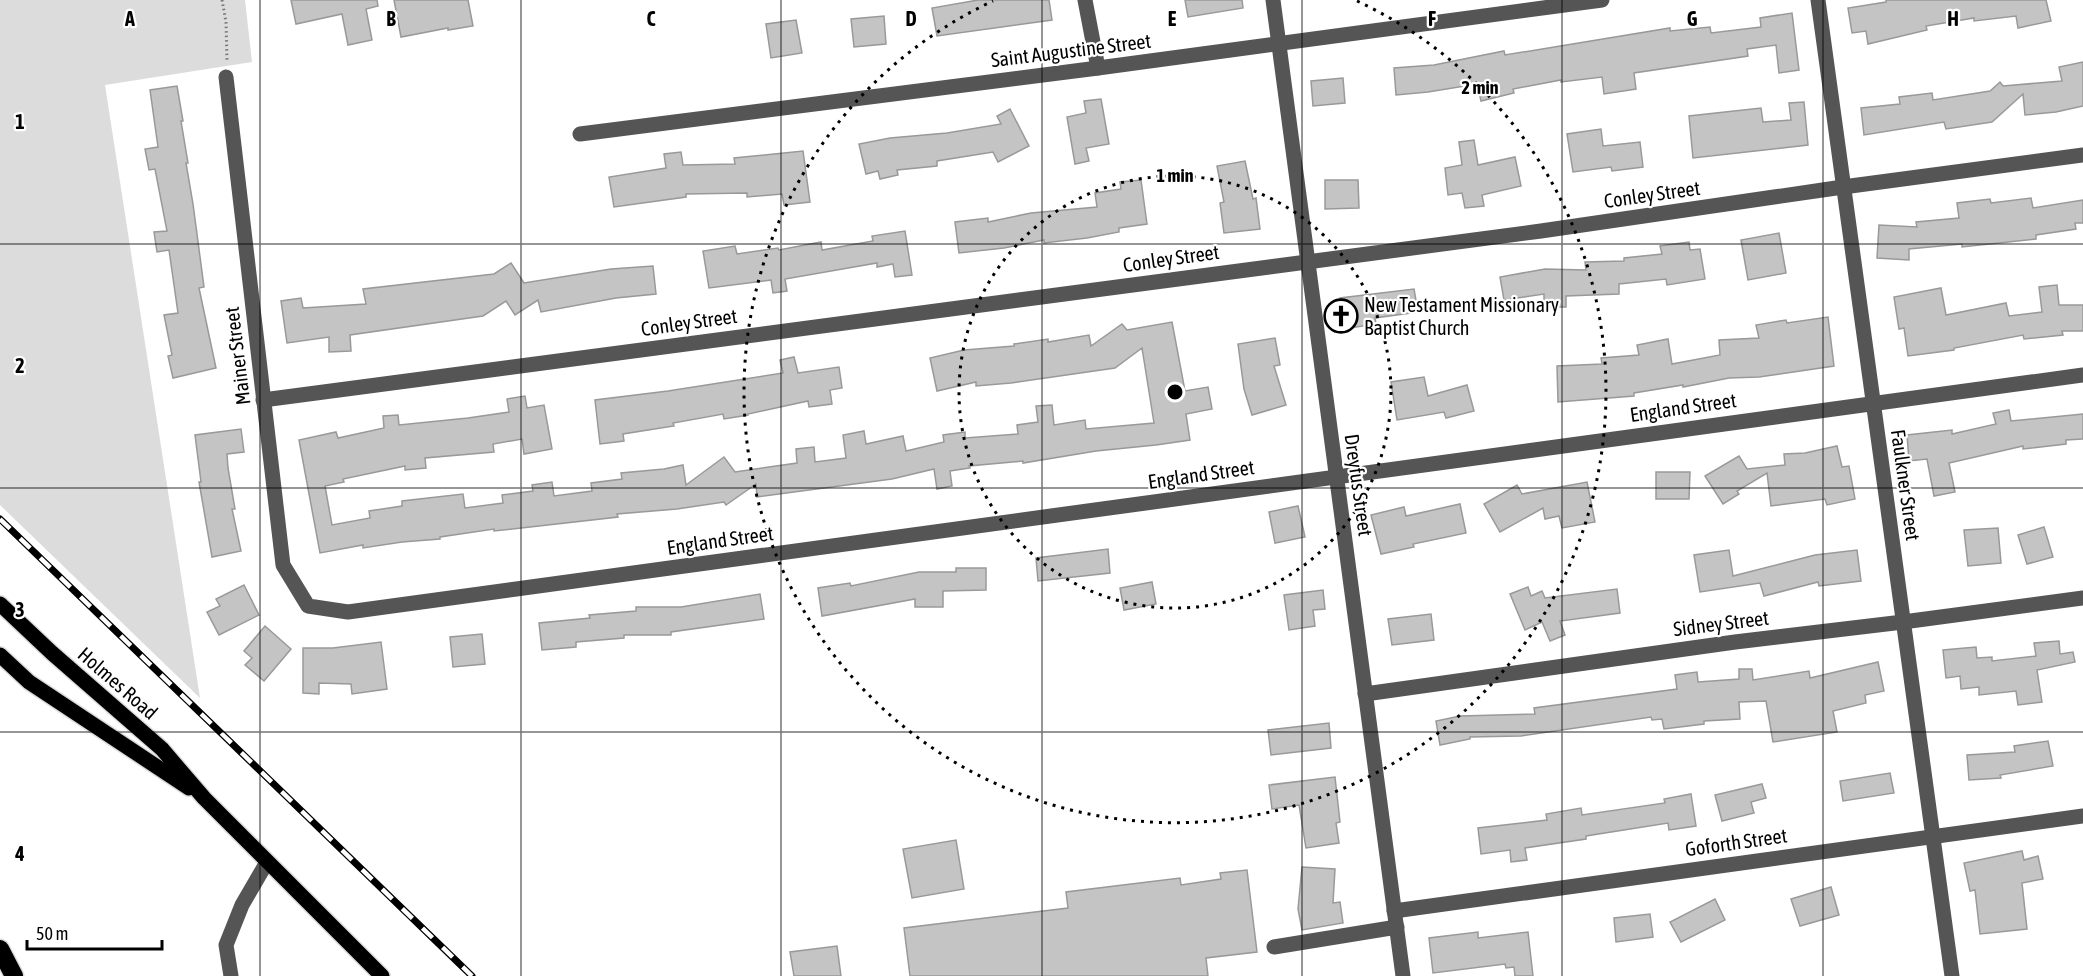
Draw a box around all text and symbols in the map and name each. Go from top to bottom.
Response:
text: A [124,7,135,30]
text: B [386,7,396,30]
text: C [647,7,656,30]
text: D [905,7,917,30]
text: E [1168,7,1177,30]
text: F [1428,7,1436,30]
text: G [1687,7,1698,30]
text: H [1947,7,1959,30]
street label: Saint Augustine Street [990,29,1153,71]
text: 2 min [1462,77,1499,98]
text: 1 [15,110,25,133]
text: 1 min [1157,165,1194,186]
street label: Conley Street [1602,176,1702,212]
street label: Conley Street [1121,240,1221,276]
place label: New Testament Missionary Baptist Church [1364,293,1559,339]
church icon: New Testament Missionary Baptist Church [1323,298,1359,334]
street label: Conley Street [639,304,739,340]
street label: Mainer Street [220,305,254,406]
text: 2 [15,354,25,377]
centre of rings [1165,382,1185,402]
street label: England Street [1628,388,1738,426]
street label: Faulkner Street [1887,428,1925,542]
street label: Dreyfus Street [1340,432,1378,538]
street label: England Street [1146,455,1256,493]
street label: England Street [665,521,775,559]
text: 3 [15,598,25,621]
street label: Sidney Street [1672,606,1770,640]
street label: Holmes Road [74,642,162,724]
street label: Goforth Street [1684,823,1789,861]
text: 4 [14,842,25,865]
scale bar [27,913,162,951]
text: 50 m [36,923,68,944]

